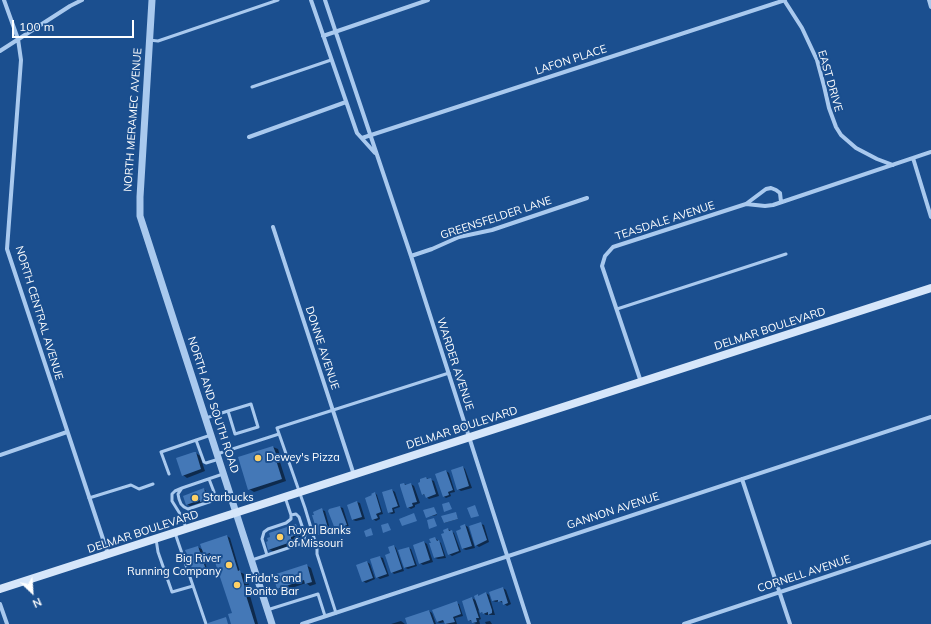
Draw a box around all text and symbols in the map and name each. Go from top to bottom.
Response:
scale bar [14,12,136,38]
text: 100 m [19,19,54,34]
street label: LAFON PLACE [534,42,608,78]
street label: NORTH MERAMEC AVENUE [121,48,145,192]
street label: EAST DRIVE [815,49,845,113]
street label: GREENSFELDER LANE [439,194,553,242]
street label: TEASDALE AVENUE [614,199,716,243]
street label: NORTH CENTRAL AVENUE [12,244,66,382]
street label: DONNE AVENUE [302,305,342,391]
street label: DELMAR BOULEVARD [713,305,827,353]
street label: WARDER AVENUE [434,316,476,412]
street label: NORTH AND SOUTH ROAD [185,335,241,475]
street label: DELMAR BOULEVARD [405,404,519,452]
place label: Dewey's Pizza [266,451,340,465]
marker: Dewey's Pizza [253,453,263,463]
street label: GANNON AVENUE [565,490,661,532]
place label: Starbucks [203,491,254,505]
marker: Starbucks [190,493,200,503]
street label: DELMAR BOULEVARD [86,508,200,556]
place label: Royal Banks of Missouri [288,524,351,550]
marker: Royal Banks of Missouri [275,532,285,542]
place label: Big River Running Company [127,552,221,578]
street label: CORNELL AVENUE [756,553,852,595]
marker: Big River Running Company [224,560,234,570]
north arrow [12,572,52,612]
place label: Frida's and Bonito Bar [245,572,301,598]
marker: Frida's and Bonito Bar [232,580,242,590]
text: N [30,595,44,611]

